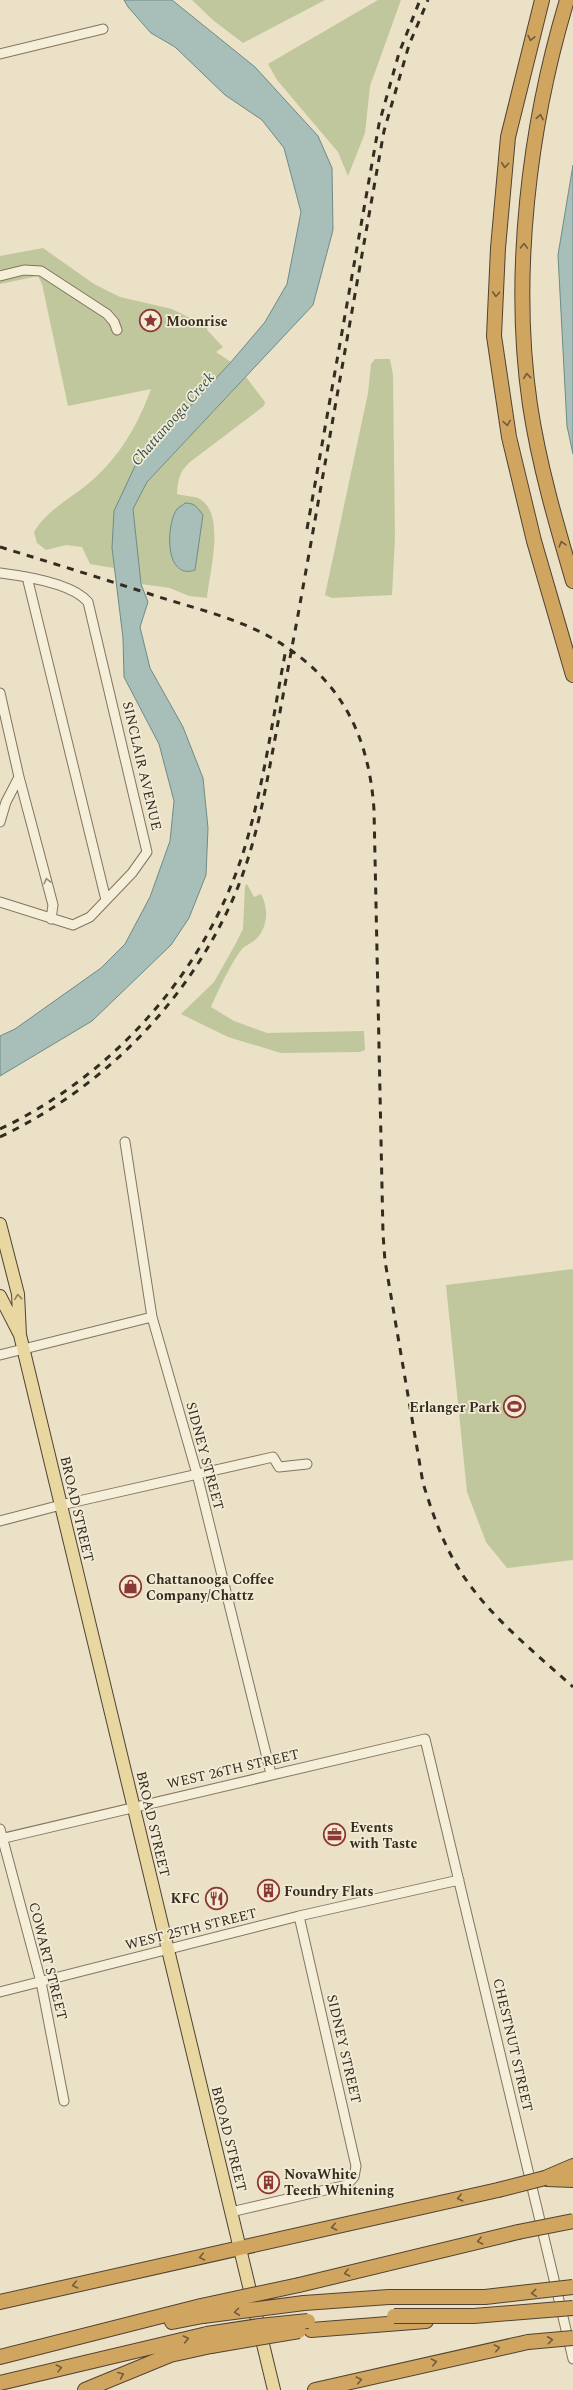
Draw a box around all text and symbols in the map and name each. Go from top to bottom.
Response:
one-way arrow [528,34,536,41]
one-way arrow [535,114,543,120]
one-way arrow [501,162,510,168]
one-way arrow [520,243,528,249]
one-way arrow [491,291,500,297]
place icon: Moonrise [137,308,163,334]
place label: Moonrise [166,311,228,332]
water label: Chattanooga Creek [126,367,220,471]
one-way arrow [523,373,532,379]
one-way arrow [502,420,511,426]
one-way arrow [558,540,567,547]
street label: SINCLAIR AVENUE [117,699,167,833]
one-way arrow [43,878,51,884]
one-way arrow [13,1293,22,1300]
sports icon: Erlanger Park [502,1394,528,1420]
place label: Erlanger Park [409,1397,501,1418]
street label: SIDNEY STREET [180,1400,230,1512]
street label: BROAD STREET [55,1454,99,1564]
place label: Chattanooga Coffee Company/Chattz [146,1569,274,1606]
shop icon: Chattanooga Coffee Company/Chattz [117,1574,143,1600]
street label: WEST 26TH STREET [165,1744,301,1794]
street label: BROAD STREET [131,1769,175,1879]
place label: Events with Taste [349,1817,417,1854]
office icon: Events with Taste [322,1822,348,1848]
building icon: Foundry Flats [255,1878,281,1904]
place label: Foundry Flats [284,1881,374,1902]
restaurant icon: KFC [203,1885,229,1911]
place label: KFC [170,1888,200,1909]
street label: COWART STREET [23,1900,73,2022]
street label: WEST 25TH STREET [123,1902,259,1956]
street label: CHESTNUT STREET [487,1976,539,2114]
street label: SIDNEY STREET [321,1992,367,2106]
street label: BROAD STREET [206,2084,252,2194]
place label: NovaWhite Teeth Whitening [284,2164,394,2201]
building icon: NovaWhite Teeth Whitening [256,2169,282,2195]
one-way arrow [457,2194,463,2202]
one-way arrow [330,2223,337,2231]
one-way arrow [477,2236,483,2244]
one-way arrow [198,2253,205,2261]
one-way arrow [343,2269,350,2277]
one-way arrow [72,2281,78,2289]
one-way arrow [531,2288,537,2297]
one-way arrow [234,2307,240,2316]
one-way arrow [182,2335,189,2343]
one-way arrow [547,2335,553,2344]
one-way arrow [494,2344,500,2352]
one-way arrow [430,2358,437,2367]
one-way arrow [56,2365,62,2373]
one-way arrow [116,2372,124,2380]
one-way arrow [355,2376,362,2384]

